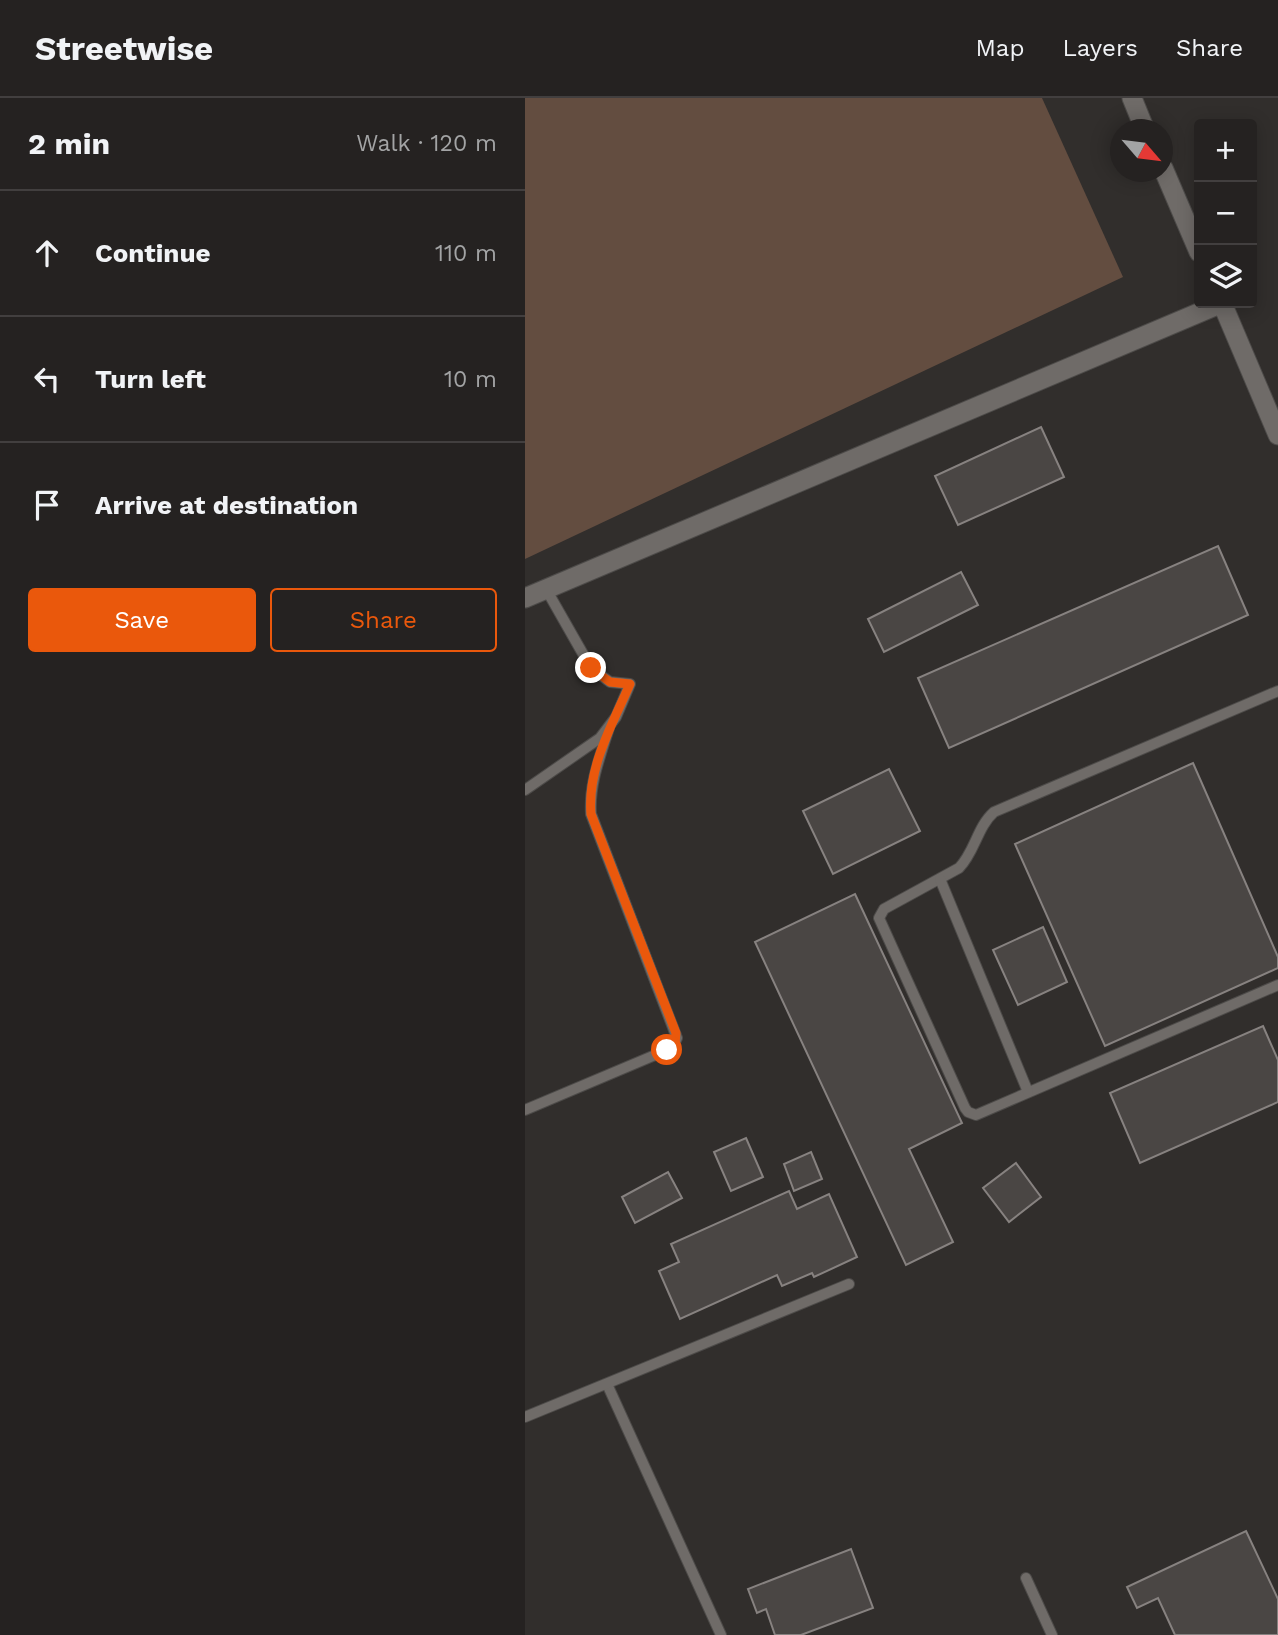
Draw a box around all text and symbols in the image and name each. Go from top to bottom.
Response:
text: Streetwise [35,29,213,68]
text: Map [976,34,1024,62]
text: Layers [1062,34,1138,62]
text: Share [1176,34,1243,62]
north arrow [1110,119,1173,182]
map controls [1194,119,1257,308]
button: + [1194,119,1257,182]
text: 2 min [28,126,110,161]
text: Walk · 120 m [356,130,497,157]
button: − [1194,182,1257,245]
icon: ahead [28,234,66,272]
text: Continue [95,238,211,268]
text: 110 m [435,240,497,267]
button: layers [1194,245,1257,308]
icon: left [28,360,66,398]
text: Turn left [95,364,206,394]
text: 10 m [444,366,497,393]
icon: arrive [28,486,66,524]
text: Arrive at destination [95,490,358,520]
button: Save [28,588,256,652]
button: Share [270,588,497,652]
route end [575,652,606,683]
route start [651,1034,682,1065]

